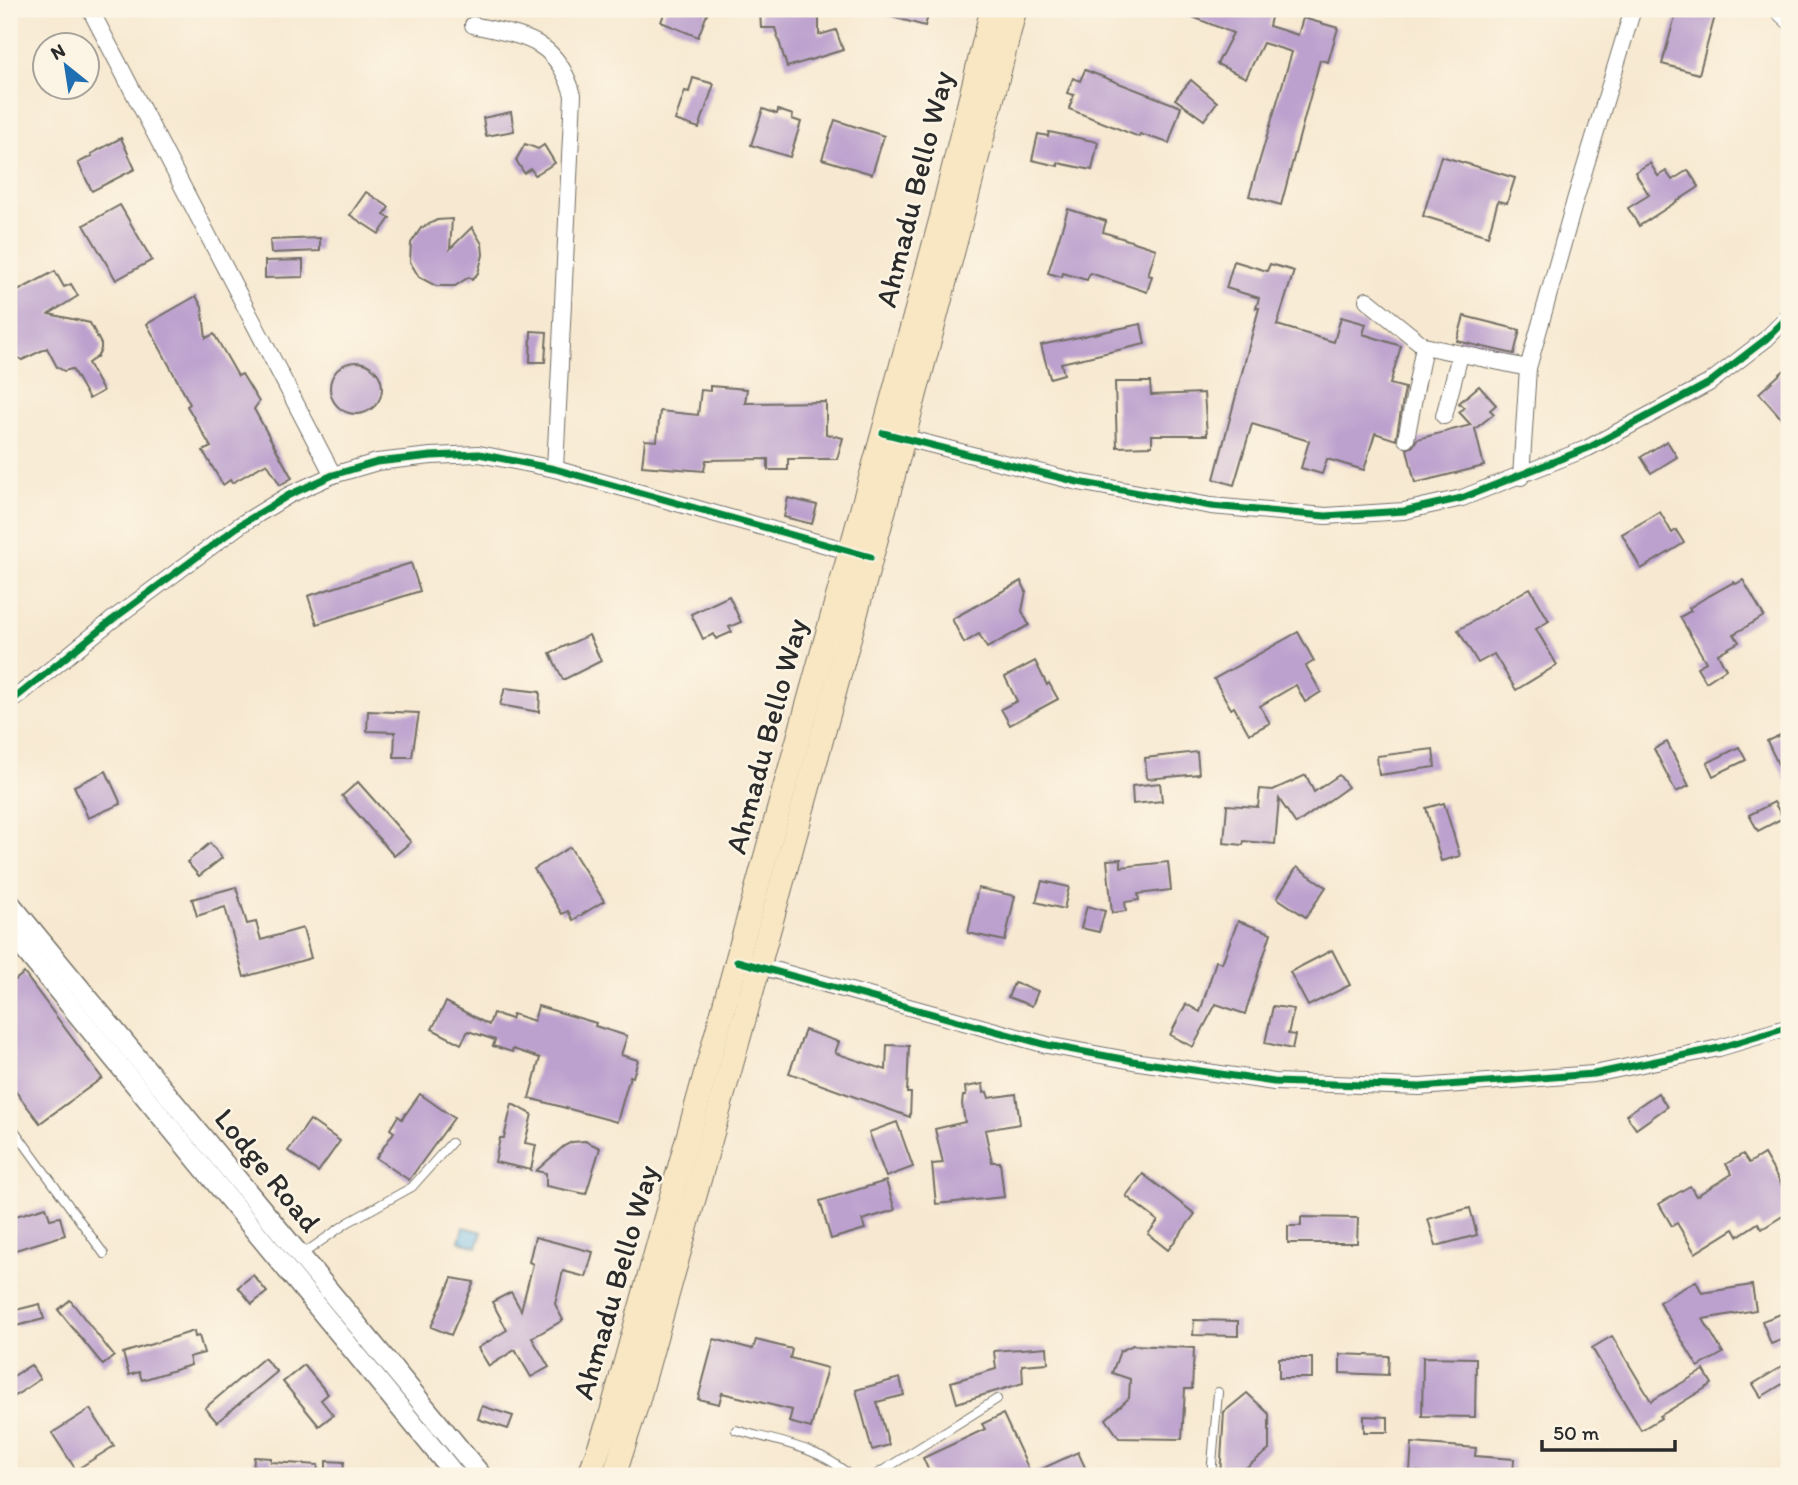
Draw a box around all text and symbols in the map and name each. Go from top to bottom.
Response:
north arrow [32,32,102,102]
text: N [46,39,69,65]
street label: Ahmadu Bello Way [867,67,961,311]
street label: Ahmadu Bello Way [717,614,815,858]
street label: Lodge Road [207,1100,329,1240]
street label: Ahmadu Bello Way [564,1161,666,1403]
scale bar [1542,1408,1675,1452]
text: 50 m [1553,1420,1600,1445]

